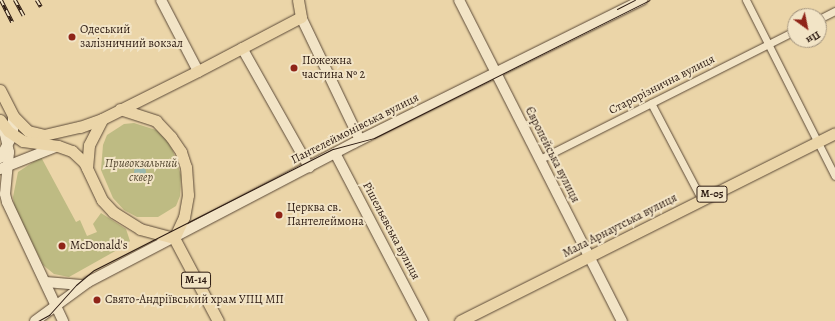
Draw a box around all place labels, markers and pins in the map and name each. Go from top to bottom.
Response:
place label: Одеський залізничний вокзал [80,23,183,51]
marker: Одеський залізничний вокзал [67,32,77,42]
place label: Пожежна частина № 2 [302,54,365,82]
marker: Пожежна частина № 2 [289,63,299,73]
place label: Церква св. Пантелеймона [287,201,364,229]
marker: Церква св. Пантелеймона [274,210,284,220]
place label: McDonald's [70,239,128,253]
marker: McDonald's [57,241,67,251]
place label: Свято-Андріївський храм УПЦ МП [105,293,284,307]
marker: Свято-Андріївський храм УПЦ МП [92,295,102,305]

